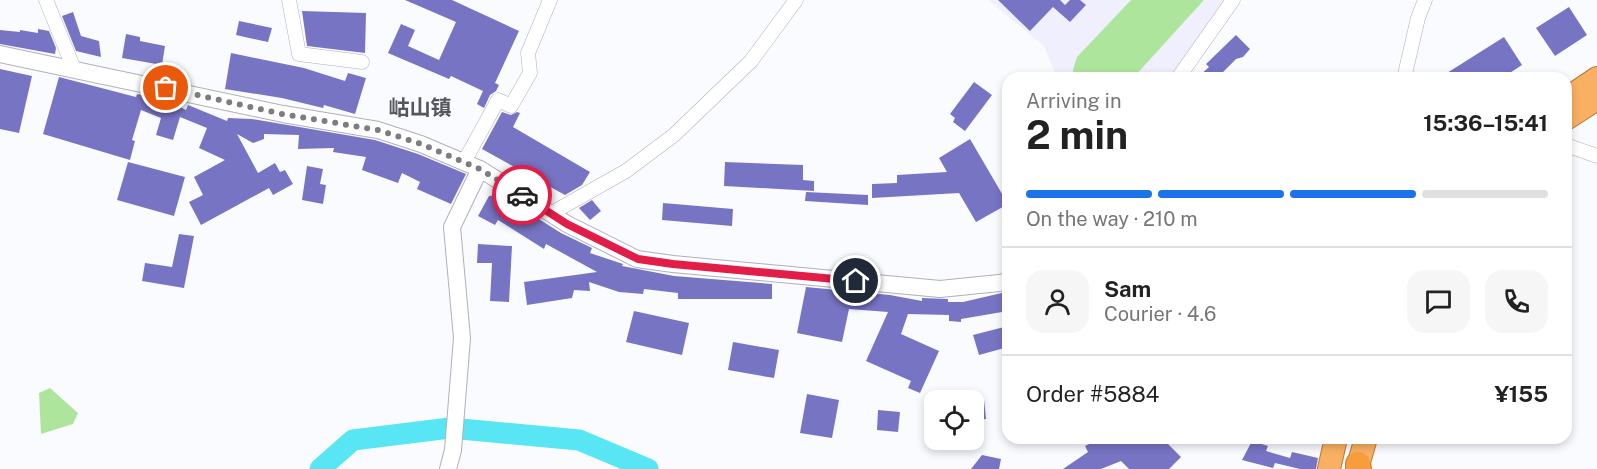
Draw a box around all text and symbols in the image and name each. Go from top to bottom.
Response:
pin [140,62,191,113]
icon: bag [149,71,182,104]
text: Arriving in [1026,89,1121,113]
district label: 岵山镇 [389,95,452,120]
text: 15:36–15:41 [1423,110,1548,136]
text: 2 min [1026,112,1128,158]
courier [492,165,552,225]
icon: car [506,179,539,212]
text: On the way · 210 m [1026,207,1198,231]
pin [830,255,881,306]
icon: home [839,264,872,297]
button: person [1026,270,1089,333]
button: chat [1407,270,1470,333]
button: phone [1485,270,1548,333]
text: Sam [1104,276,1151,302]
text: Courier · 4.6 [1104,302,1216,326]
text: Order #5884 [1026,381,1159,407]
text: ¥155 [1494,381,1548,407]
map controls [924,390,984,450]
button: locate [924,390,984,450]

